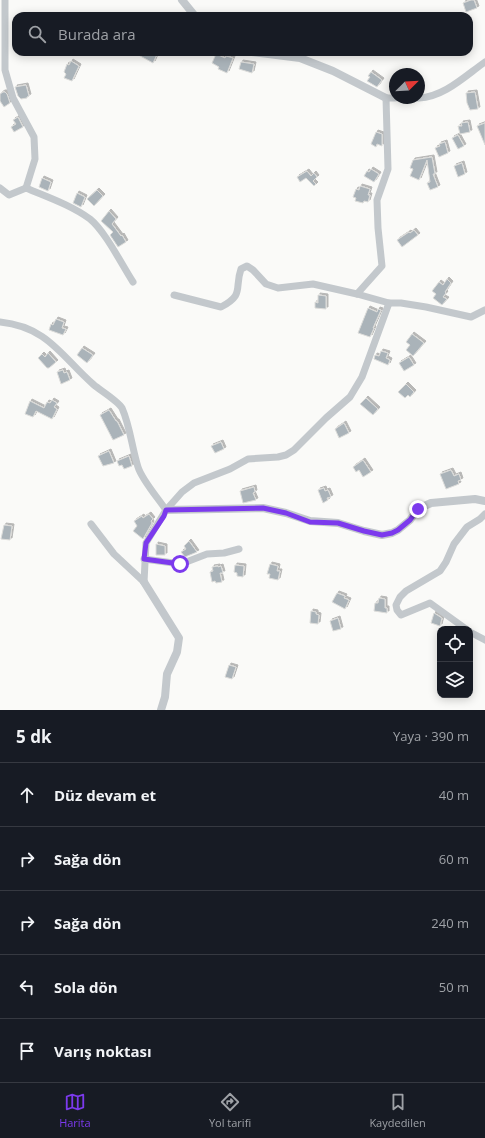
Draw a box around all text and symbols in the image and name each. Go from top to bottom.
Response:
search box [12,12,473,56]
icon: search [26,23,48,45]
text: Burada ara [58,24,136,44]
north arrow [389,68,425,104]
route end [409,500,427,518]
route start [171,555,189,573]
map controls [437,626,473,698]
button: locate [437,626,473,662]
button: layers [437,662,473,698]
text: 5 dk [16,725,51,748]
text: Yaya · 390 m [393,727,469,745]
icon: ahead [16,784,38,806]
text: Düz devam et [54,785,156,805]
text: 40 m [439,786,469,804]
icon: right [16,848,38,870]
text: Sağa dön [54,849,121,869]
text: 60 m [439,850,469,868]
icon: right [16,912,38,934]
text: Sağa dön [54,913,121,933]
text: 240 m [431,914,469,932]
icon: left [16,976,38,998]
text: Sola dön [54,977,118,997]
text: 50 m [439,978,469,996]
icon: arrive [16,1040,38,1062]
text: Varış noktası [54,1041,152,1061]
tab: Harita [59,1091,91,1130]
tab: Yol tarifi [209,1091,251,1130]
tab: Kaydedilen [369,1091,426,1130]

